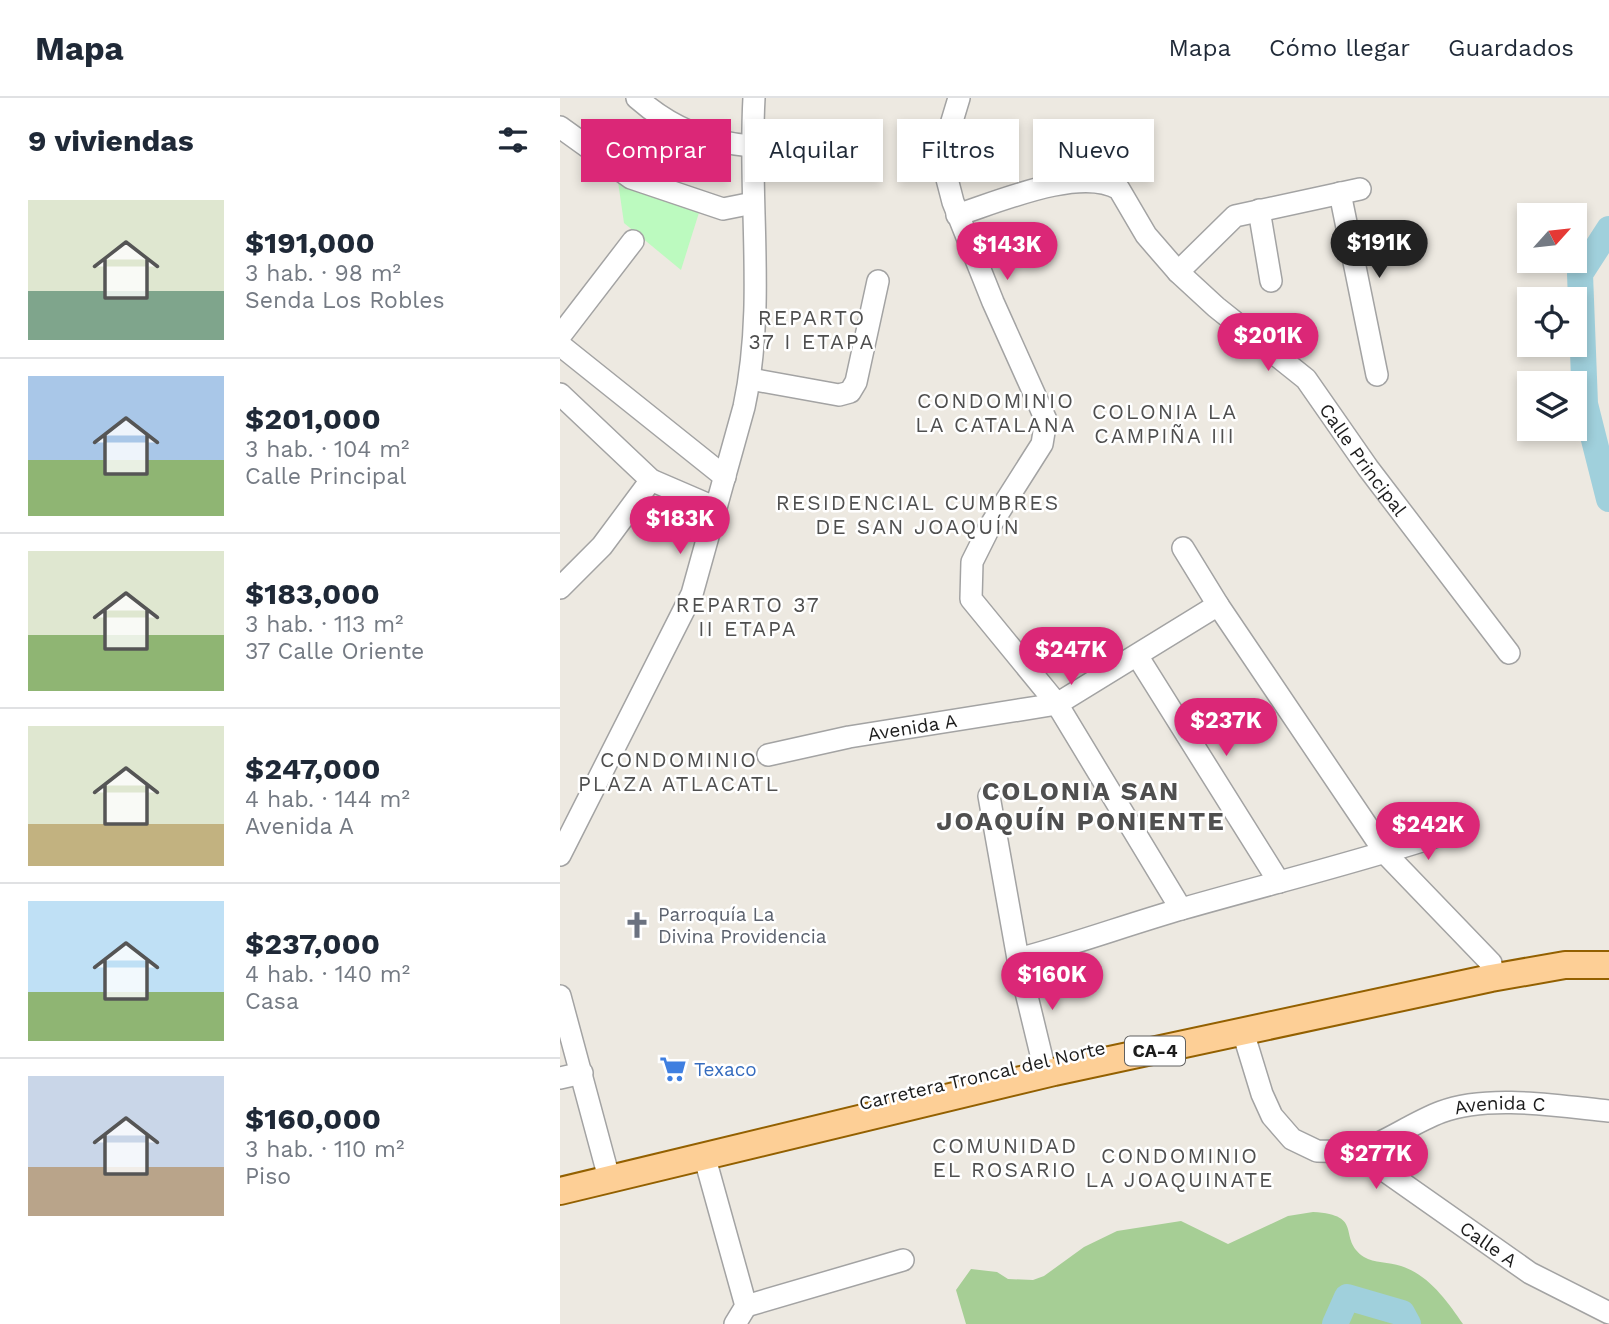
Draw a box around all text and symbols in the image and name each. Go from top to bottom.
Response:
text: Mapa [35,29,124,68]
text: Mapa [1169,34,1231,62]
text: Cómo llegar [1269,34,1410,62]
text: Guardados [1448,34,1574,62]
chip: Comprar [581,119,731,182]
chip: Alquilar [745,119,883,182]
chip: Filtros [897,119,1019,182]
chip: Nuevo [1033,119,1154,182]
icon: filters [494,121,532,159]
text: 9 viviendas [28,123,194,158]
north arrow [1517,203,1587,273]
map controls [1517,203,1587,441]
pin: $191K [1330,220,1428,280]
pin: $143K [958,222,1056,282]
text: $191,000 [245,225,375,260]
icon: home [84,228,168,312]
text: $191K [1347,229,1411,256]
text: $143K [972,231,1042,258]
text: 3 hab. · 98 m² [245,260,401,287]
text: Senda Los Robles [245,287,445,314]
button: locate [1517,287,1587,357]
district label: REPARTO 37 I ETAPA [749,305,875,354]
pin: $201K [1219,314,1317,373]
text: $201K [1233,322,1303,349]
button: layers [1517,371,1587,441]
district label: CONDOMINIO LA CATALANA [915,388,1077,437]
district label: COLONIA LA CAMPIÑA III [1092,399,1238,448]
street label: Calle Principal [1315,399,1411,521]
text: $201,000 [245,401,381,436]
icon: home [84,404,168,488]
text: 3 hab. · 104 m² [245,436,410,463]
text: Calle Principal [245,463,406,490]
district label: RESIDENCIAL CUMBRES DE SAN JOAQUÍN [776,490,1060,539]
pin: $183K [631,496,729,556]
text: $183K [646,505,714,532]
text: $183,000 [245,576,380,611]
icon: home [84,579,168,663]
district label: REPARTO 37 II ETAPA [676,592,820,641]
text: 3 hab. · 113 m² [245,611,404,638]
pin: $247K [1022,628,1120,687]
text: $247K [1035,636,1107,663]
text: 37 Calle Oriente [245,638,424,665]
pin: $237K [1177,698,1275,758]
text: $237K [1190,707,1262,734]
street label: Avenida A [866,709,959,746]
district label: CONDOMINIO PLAZA ATLACATL [578,747,780,796]
text: $247,000 [245,751,381,786]
icon: home [84,754,168,838]
district label: COLONIA SAN JOAQUÍN PONIENTE [936,776,1226,836]
text: 4 hab. · 144 m² [245,786,410,813]
pin: $242K [1379,802,1477,862]
text: $242K [1392,811,1464,838]
text: Avenida A [245,813,354,840]
place label: Parroquía La Divina Providencia [658,903,827,948]
church icon: Parroquía La Divina Providencia [622,910,652,940]
text: $237,000 [245,926,380,961]
icon: home [84,929,168,1013]
pin: $160K [1003,953,1101,1012]
text: 4 hab. · 140 m² [245,961,410,988]
text: $160K [1017,961,1087,988]
text: Casa [245,988,299,1015]
street label: Carretera Troncal del Norte [857,1036,1107,1115]
road number: CA-4 [1125,1036,1185,1066]
supermarket icon: Texaco [658,1054,688,1084]
place label: Texaco [694,1058,757,1081]
street label: Avenida C [1452,1091,1546,1119]
text: $160,000 [245,1101,381,1136]
icon: home [84,1104,168,1188]
pin: $277K [1327,1132,1425,1191]
district label: COMUNIDAD EL ROSARIO [932,1133,1078,1182]
text: 3 hab. · 110 m² [245,1136,404,1163]
text: $277K [1340,1140,1412,1167]
district label: CONDOMINIO LA JOAQUINATE [1085,1143,1275,1192]
text: Piso [245,1163,291,1190]
street label: Calle A [1455,1216,1522,1273]

